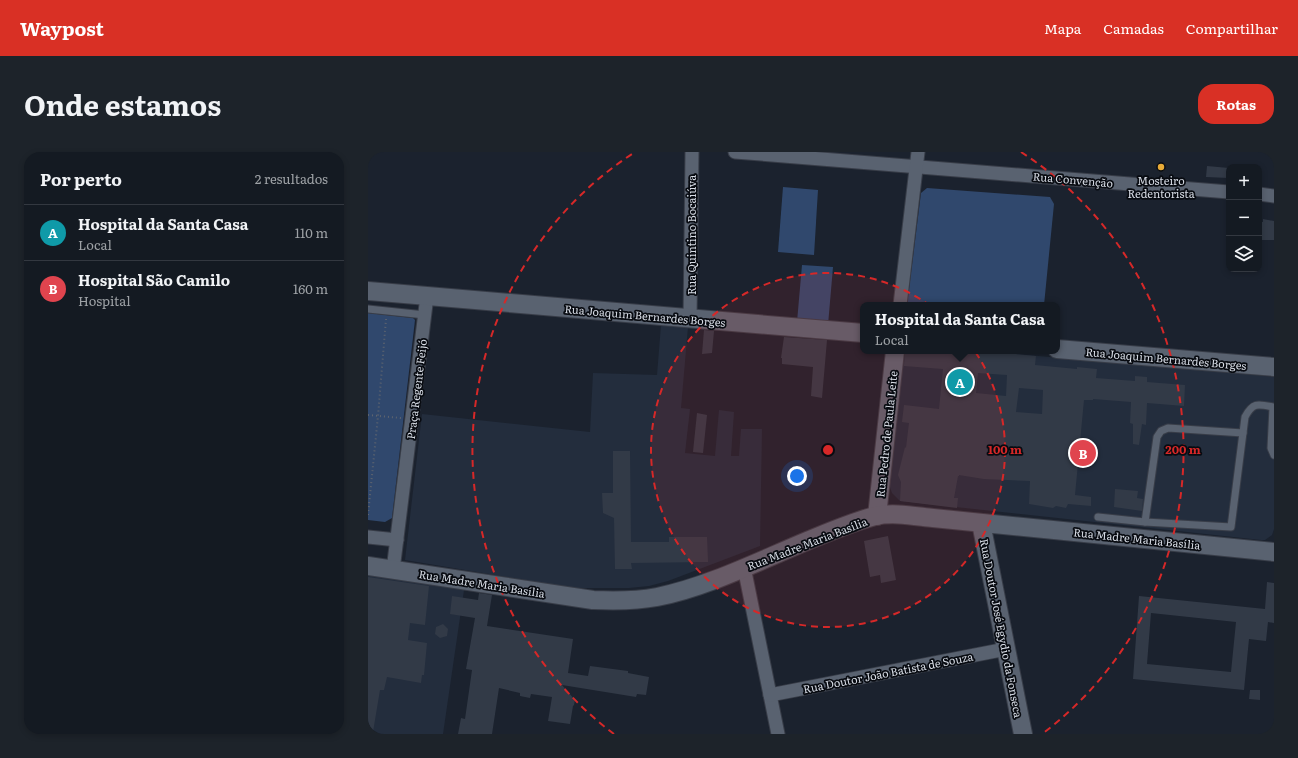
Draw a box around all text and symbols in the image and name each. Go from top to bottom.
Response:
text: Waypost [20,14,104,42]
text: Mapa [1044,18,1081,38]
text: Camadas [1103,18,1164,38]
text: Compartilhar [1186,18,1278,38]
text: Onde estamos [24,83,221,125]
button: Rotas [1198,84,1274,124]
marker: Mosteiro Redentorista [1156,162,1166,172]
map controls [1226,164,1262,272]
button: + [1226,164,1262,200]
text: Por perto [40,166,122,191]
street label: Rua Convenção [1032,168,1114,190]
text: 2 resultados [255,169,328,188]
place label: Mosteiro Redentorista [1127,172,1195,201]
street label: Rua Quintino Bocaiúva [683,175,699,295]
button: − [1226,200,1262,236]
text: Hospital da Santa Casa [78,212,249,235]
text: A [48,223,58,242]
text: 110 m [295,223,328,242]
text: Local [78,235,112,254]
button: layers [1226,236,1262,272]
text: Hospital São Camilo [78,268,230,291]
text: B [49,279,57,298]
text: 160 m [293,279,328,298]
text: Hospital [78,291,131,310]
street label: Rua Joaquim Bernardes Borges [564,300,726,330]
popup [860,302,1060,354]
text: Hospital da Santa Casa [875,307,1045,330]
text: Local [875,330,909,349]
street label: Praça Regente Feijó [402,338,430,440]
street label: Rua Joaquim Bernardes Borges [1085,343,1247,373]
pin: A [947,367,973,397]
street label: Rua Pedro de Paula Leite [871,370,901,498]
pin: B [1070,438,1096,468]
text: 100 m [988,440,1022,458]
text: 200 m [1165,440,1201,458]
centre of rings [821,443,835,457]
your location [787,466,807,486]
street label: Rua Madre Maria Basília [745,513,869,573]
street label: Rua Madre Maria Basília [1073,523,1201,553]
street label: Rua Doutor José Egydio da Fonseca [977,537,1027,719]
street label: Rua Madre Maria Basília [418,565,546,601]
street label: Rua Doutor João Batista de Souza [802,648,974,696]

